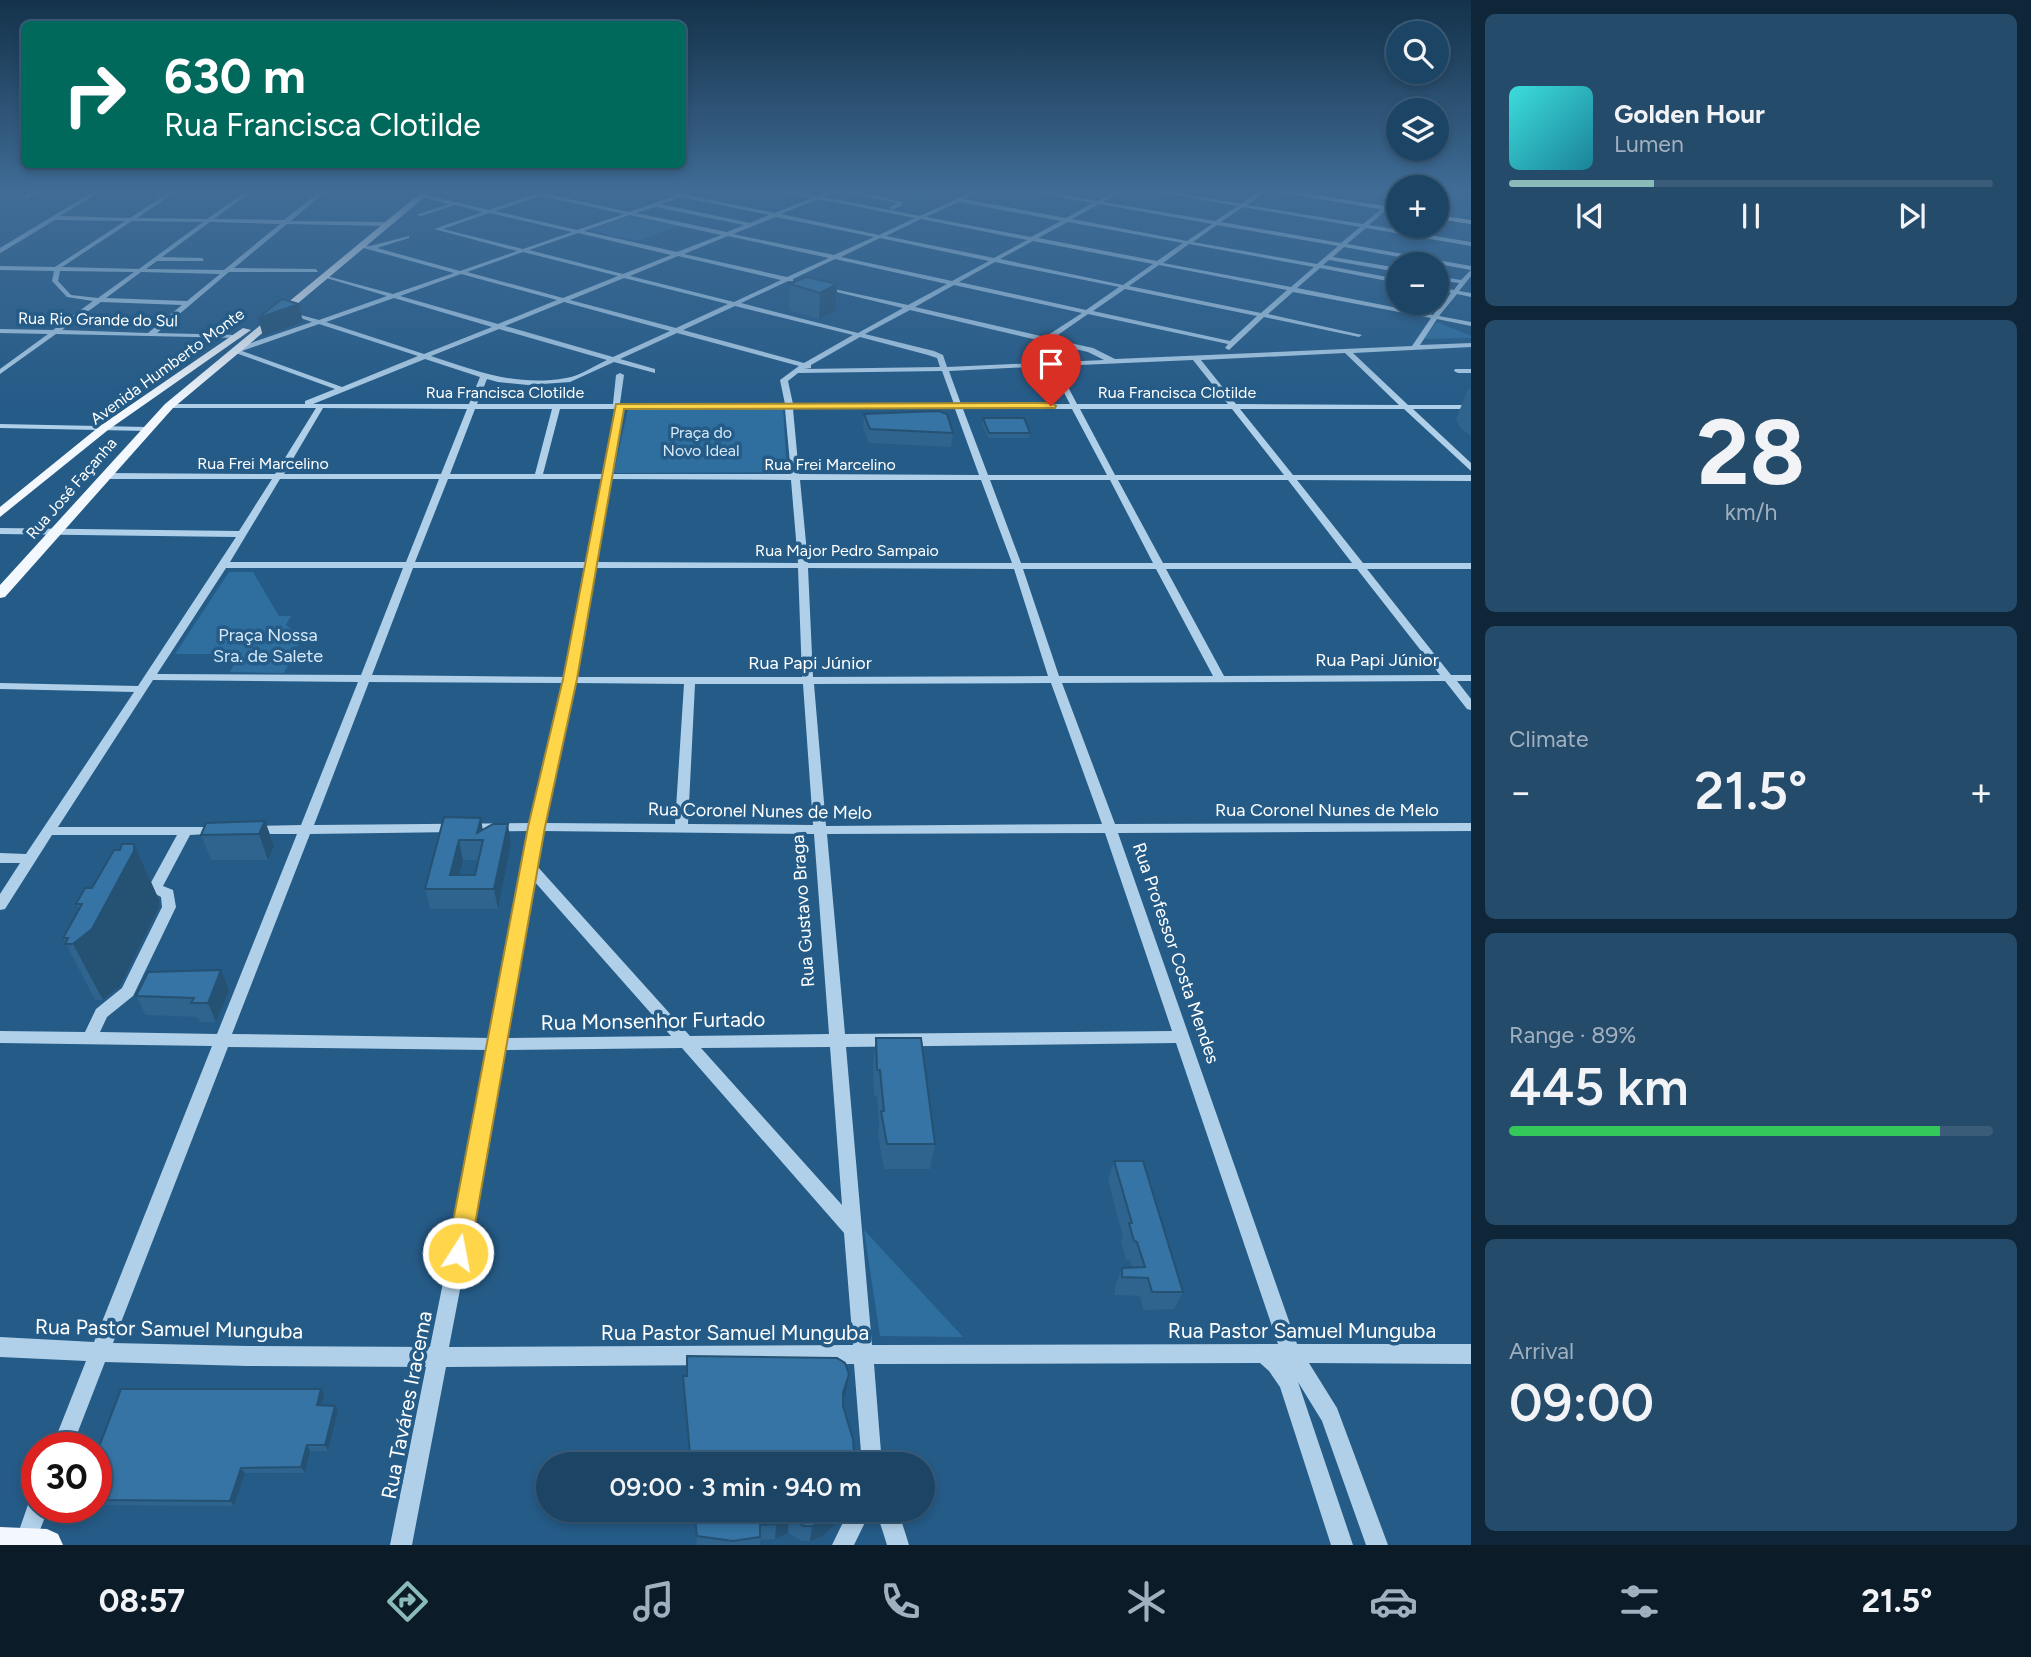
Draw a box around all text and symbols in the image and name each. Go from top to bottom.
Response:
map controls [1386,21,1449,315]
button: search [1386,21,1449,84]
text: 630 m [164,46,306,105]
icon: right [49,49,140,140]
button: layers [1386,98,1449,161]
text: Golden Hour [1614,98,1765,130]
text: Rua Francisca Clotilde [164,106,481,144]
text: Lumen [1614,130,1684,158]
button: + [1386,175,1449,238]
icon: previous [1571,197,1609,235]
icon: pause [1732,197,1770,235]
icon: next [1893,197,1931,235]
button: − [1386,252,1449,315]
street label: Avenida Humberto Monte [87,304,248,429]
street label: Rua Rio Grande do Sul [18,309,178,330]
pin [1021,334,1081,406]
icon: arrive [1032,345,1070,383]
street label: Rua Francisca Clotilde [426,383,584,402]
street label: Rua Francisca Clotilde [1098,383,1256,402]
text: 28 [1697,398,1805,507]
park label: Praça do Novo Ideal [663,423,739,460]
street label: Rua José Façanha [22,434,121,543]
street label: Rua Frei Marcelino [197,454,329,473]
street label: Rua Frei Marcelino [764,455,896,474]
text: km/h [1725,498,1777,526]
street label: Rua Major Pedro Sampaio [755,541,939,560]
park label: Praça Nossa Sra. de Salete [213,624,323,667]
street label: Rua Papi Júnior [1315,649,1439,671]
street label: Rua Papi Júnior [748,652,872,674]
text: Climate [1509,725,1588,753]
text: 21.5° [1694,760,1808,822]
text: − [1509,769,1533,815]
text: + [1969,769,1993,815]
street label: Rua Coronel Nunes de Melo [648,798,872,824]
street label: Rua Coronel Nunes de Melo [1215,799,1439,821]
street label: Rua Gustavo Braga [787,834,819,988]
street label: Rua Professor Costa Mendes [1128,840,1224,1066]
street label: Rua Monsenhor Furtado [540,1006,766,1035]
text: Range · 89% [1509,1021,1636,1049]
text: 445 km [1509,1056,1689,1118]
position arrow [421,1216,495,1290]
street label: Rua Taváres Iracema [376,1309,437,1501]
street label: Rua Pastor Samuel Munguba [35,1314,303,1343]
street label: Rua Pastor Samuel Munguba [1168,1318,1436,1343]
street label: Rua Pastor Samuel Munguba [601,1320,869,1345]
text: Arrival [1509,1337,1574,1365]
text: 09:00 [1509,1372,1654,1434]
speed limit sign: 30 [21,1432,112,1523]
text: 09:00 · 3 min · 940 m [609,1471,862,1503]
icon: directions [383,1577,432,1626]
icon: music [629,1577,678,1626]
icon: phone [876,1577,925,1626]
icon: climate [1122,1577,1171,1626]
icon: car [1369,1577,1418,1626]
icon: filters [1615,1577,1664,1626]
text: 08:57 [99,1582,185,1620]
text: 21.5° [1862,1582,1932,1620]

